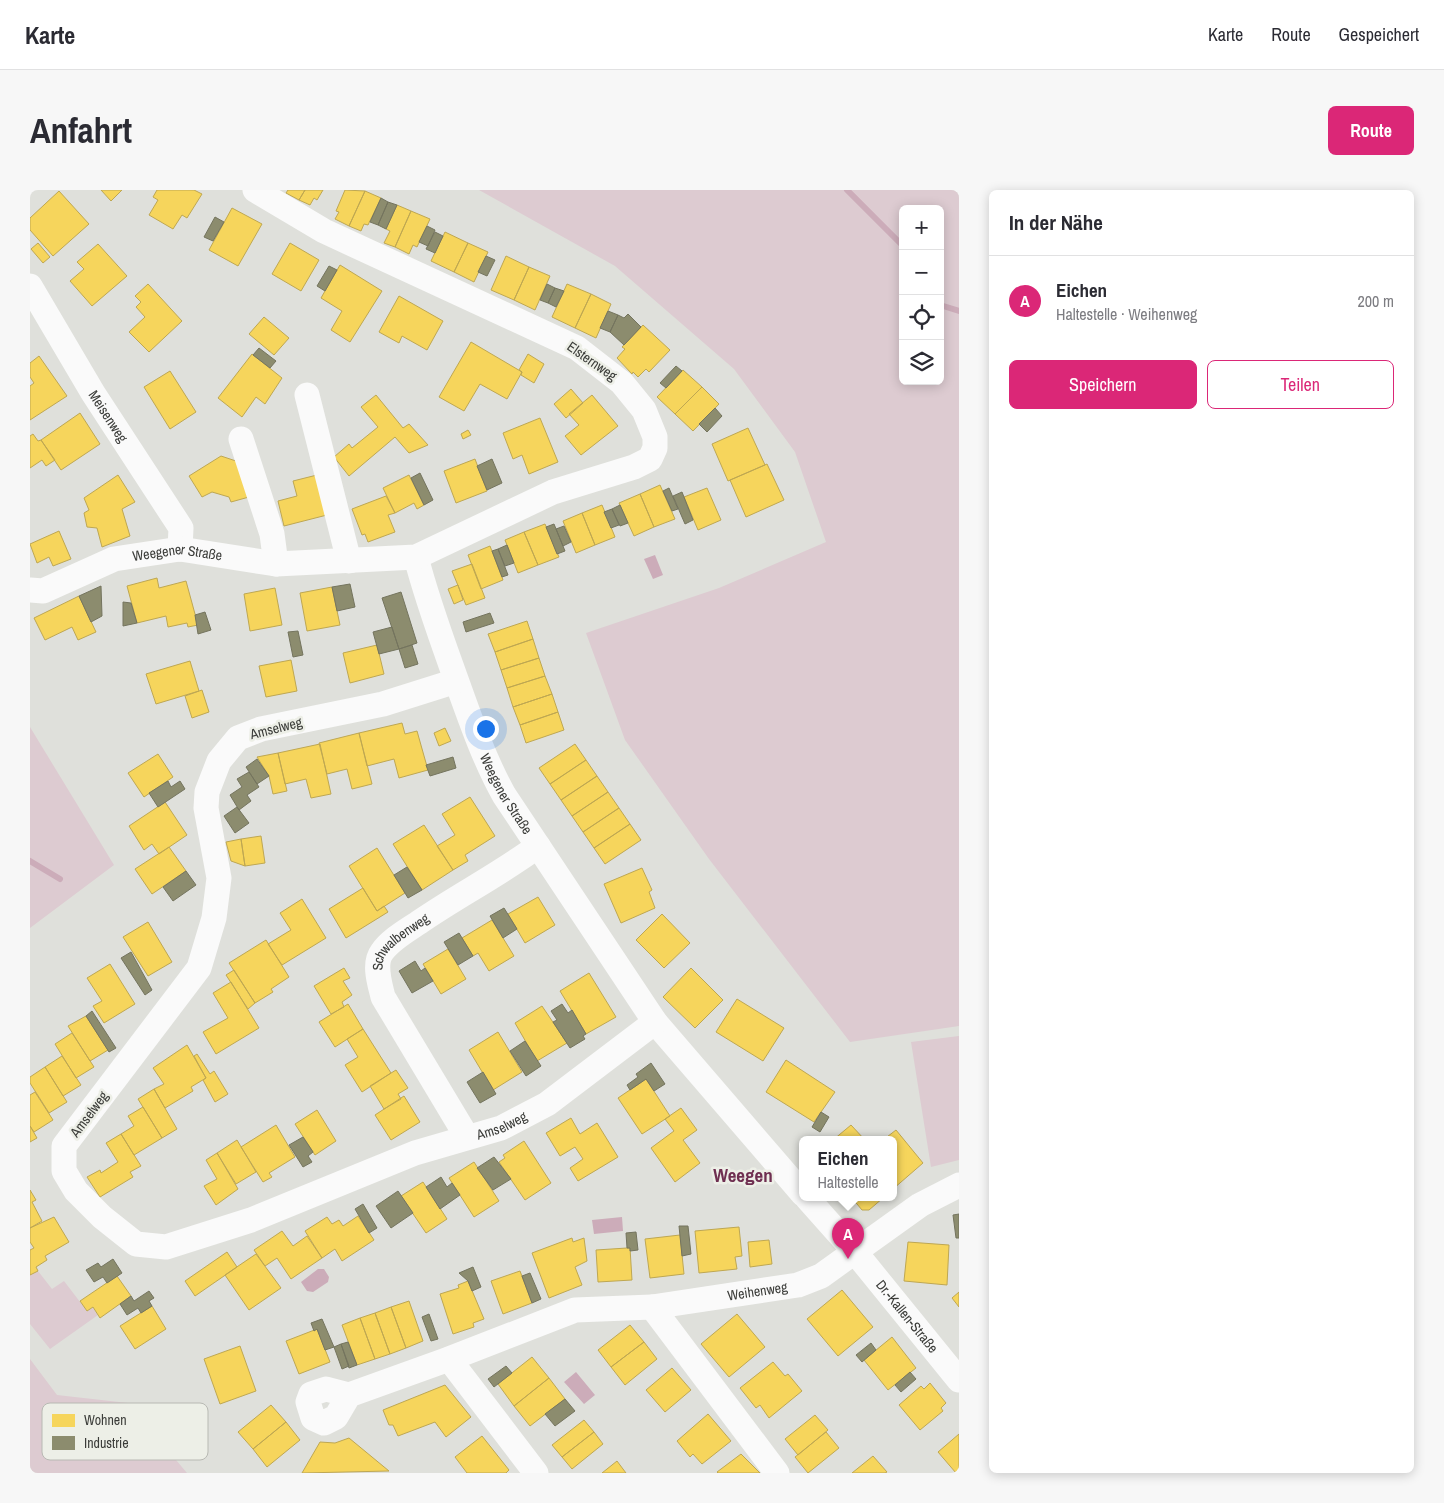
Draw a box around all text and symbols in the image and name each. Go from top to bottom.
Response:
text: Karte [25,19,75,51]
text: Karte [1208,22,1243,47]
text: Route [1271,22,1311,47]
text: Gespeichert [1339,22,1419,47]
button: Route [1328,106,1414,155]
text: Anfahrt [30,107,132,154]
map controls [899,205,944,385]
button: + [899,205,944,250]
text: In der Nähe [1009,208,1103,237]
button: − [899,250,944,295]
text: Eichen [1056,277,1107,303]
text: A [1020,290,1030,312]
text: 200 m [1358,290,1394,312]
button: locate [899,295,944,340]
text: Haltestelle · Weihenweg [1056,303,1197,325]
street label: Elsternweg [564,337,621,385]
button: layers [899,340,944,385]
button: Speichern [1009,360,1197,409]
button: Teilen [1207,360,1394,409]
street label: Meisenweg [85,387,132,446]
street label: Weegener Straße [131,540,223,565]
street label: Amselweg [247,713,304,743]
your location [473,716,499,742]
street label: Weegener Straße [476,751,536,838]
street label: Schwalbenweg [368,909,433,971]
street label: Amselweg [65,1087,112,1141]
street label: Amselweg [473,1107,530,1144]
popup [799,1136,897,1201]
text: Eichen [817,1145,868,1171]
district label: Weegen [713,1162,773,1188]
text: Haltestelle [817,1171,879,1193]
pin: A [832,1218,864,1259]
street label: Dr.-Kallen-Straße [872,1276,942,1356]
street label: Weihenweg [726,1278,789,1305]
legend [42,1403,208,1460]
text: Wohnen [84,1411,127,1429]
text: Industrie [84,1434,129,1452]

